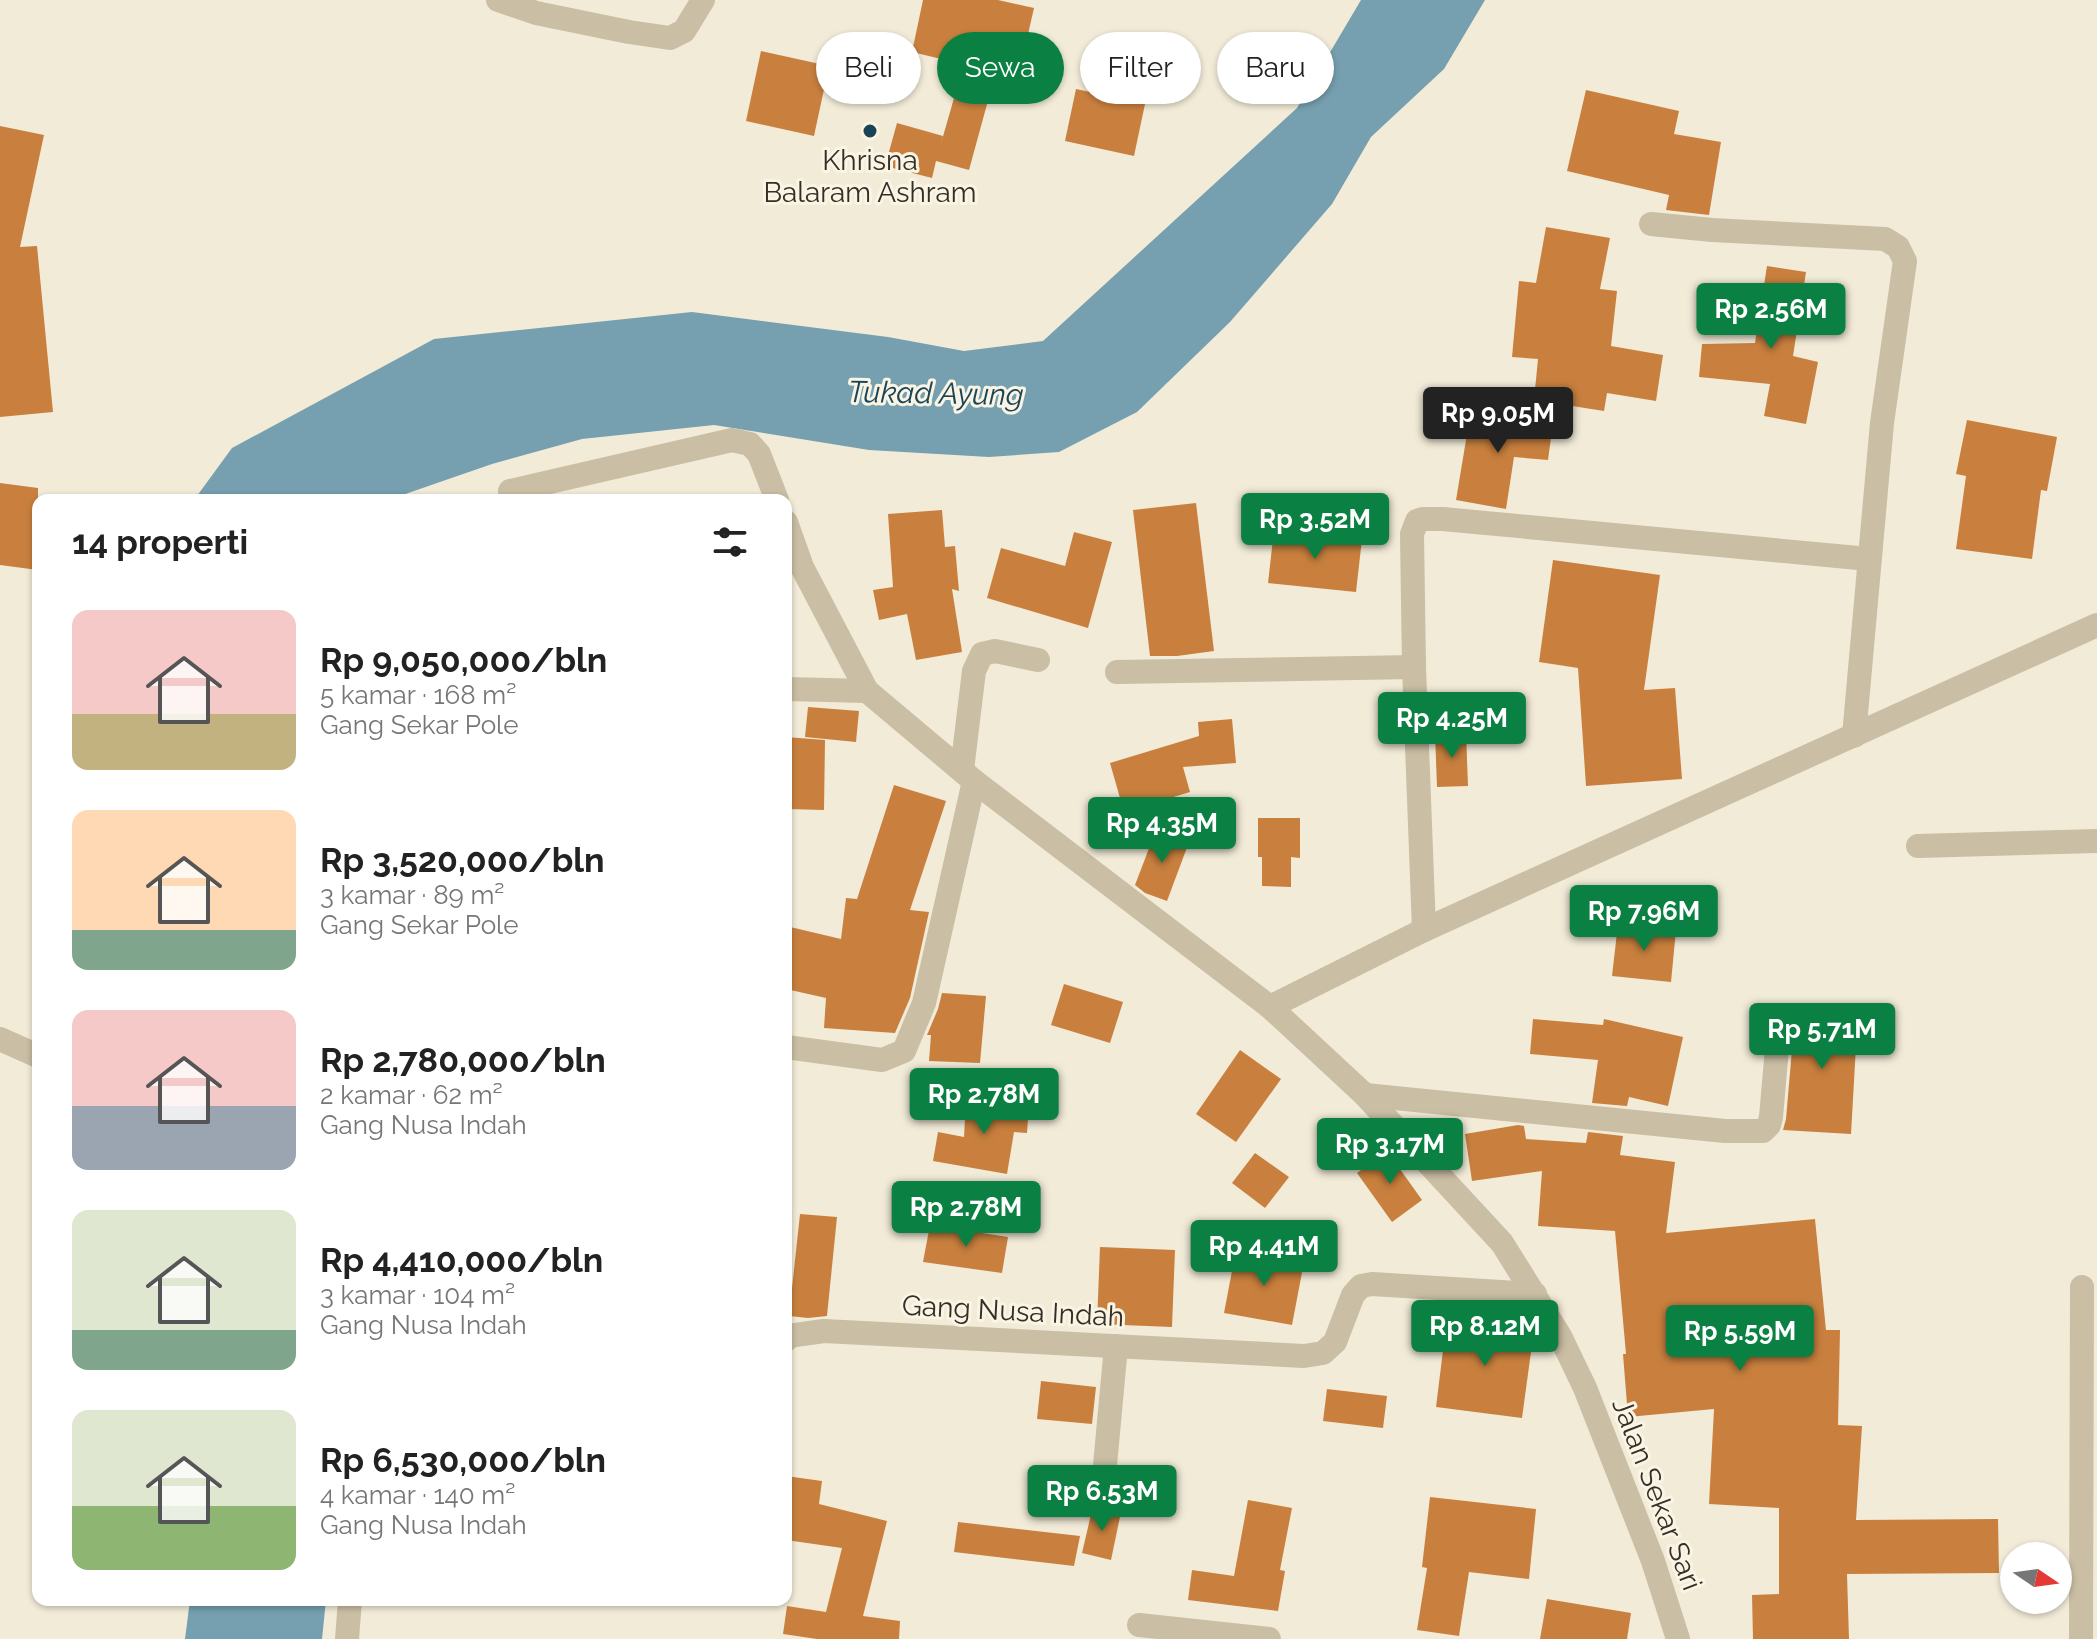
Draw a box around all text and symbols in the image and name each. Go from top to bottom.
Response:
chip: Beli [816,32,921,104]
chip: Sewa [937,32,1064,104]
chip: Filter [1080,32,1201,104]
chip: Baru [1217,32,1334,104]
marker: Khrisna Balaram Ashram [861,122,879,140]
place label: Khrisna Balaram Ashram [763,144,977,209]
pin: Rp 2.56M [1688,283,1854,351]
text: Rp 2.56M [1714,294,1828,324]
water label: Tukad Ayung [848,374,1024,412]
pin: Rp 9.05M [1415,387,1581,455]
text: Rp 9.05M [1441,398,1555,428]
pin: Rp 3.52M [1232,493,1398,561]
text: Rp 3.52M [1259,504,1371,534]
icon: filters [708,520,752,564]
text: 14 properti [72,522,248,562]
text: Rp 9,050,000/bln [320,640,607,680]
icon: home [136,642,232,738]
text: 5 kamar · 168 m² [320,680,516,710]
pin: Rp 4.25M [1369,692,1535,760]
text: Rp 4.25M [1396,703,1508,733]
text: Gang Sekar Pole [320,710,518,740]
pin: Rp 4.35M [1079,797,1245,865]
text: Rp 4.35M [1106,808,1218,838]
text: Rp 3,520,000/bln [320,840,605,880]
icon: home [136,842,232,938]
text: 3 kamar · 89 m² [320,880,504,910]
pin: Rp 7.96M [1561,885,1727,953]
text: Rp 7.96M [1588,896,1700,926]
text: Gang Sekar Pole [320,910,518,940]
pin: Rp 5.71M [1739,1003,1905,1071]
text: Rp 5.71M [1767,1014,1877,1044]
text: Rp 2,780,000/bln [320,1040,606,1080]
icon: home [136,1042,232,1138]
pin: Rp 2.78M [901,1068,1067,1136]
text: Rp 2.78M [928,1079,1040,1109]
text: 2 kamar · 62 m² [320,1080,503,1110]
text: Gang Nusa Indah [320,1110,527,1140]
pin: Rp 3.17M [1307,1118,1473,1186]
text: Rp 3.17M [1335,1129,1445,1159]
pin: Rp 2.78M [883,1181,1049,1249]
text: Rp 2.78M [910,1192,1022,1222]
pin: Rp 4.41M [1181,1220,1347,1288]
text: Rp 4.41M [1209,1231,1319,1261]
text: Rp 4,410,000/bln [320,1240,603,1280]
icon: home [136,1242,232,1338]
text: 3 kamar · 104 m² [320,1280,515,1310]
street label: Gang Nusa Indah [901,1289,1125,1333]
pin: Rp 8.12M [1402,1300,1568,1368]
pin: Rp 5.59M [1657,1305,1823,1373]
text: Gang Nusa Indah [320,1310,527,1340]
text: Rp 8.12M [1429,1311,1541,1341]
text: Rp 5.59M [1684,1316,1796,1346]
street label: Jalan Sekar Sari [1605,1393,1709,1595]
text: Rp 6,530,000/bln [320,1440,606,1480]
icon: home [136,1442,232,1538]
pin: Rp 6.53M [1019,1465,1185,1533]
text: Rp 6.53M [1046,1476,1158,1506]
text: 4 kamar · 140 m² [320,1480,515,1510]
text: Gang Nusa Indah [320,1510,527,1540]
north arrow [2000,1542,2072,1614]
map controls [2000,1542,2072,1614]

